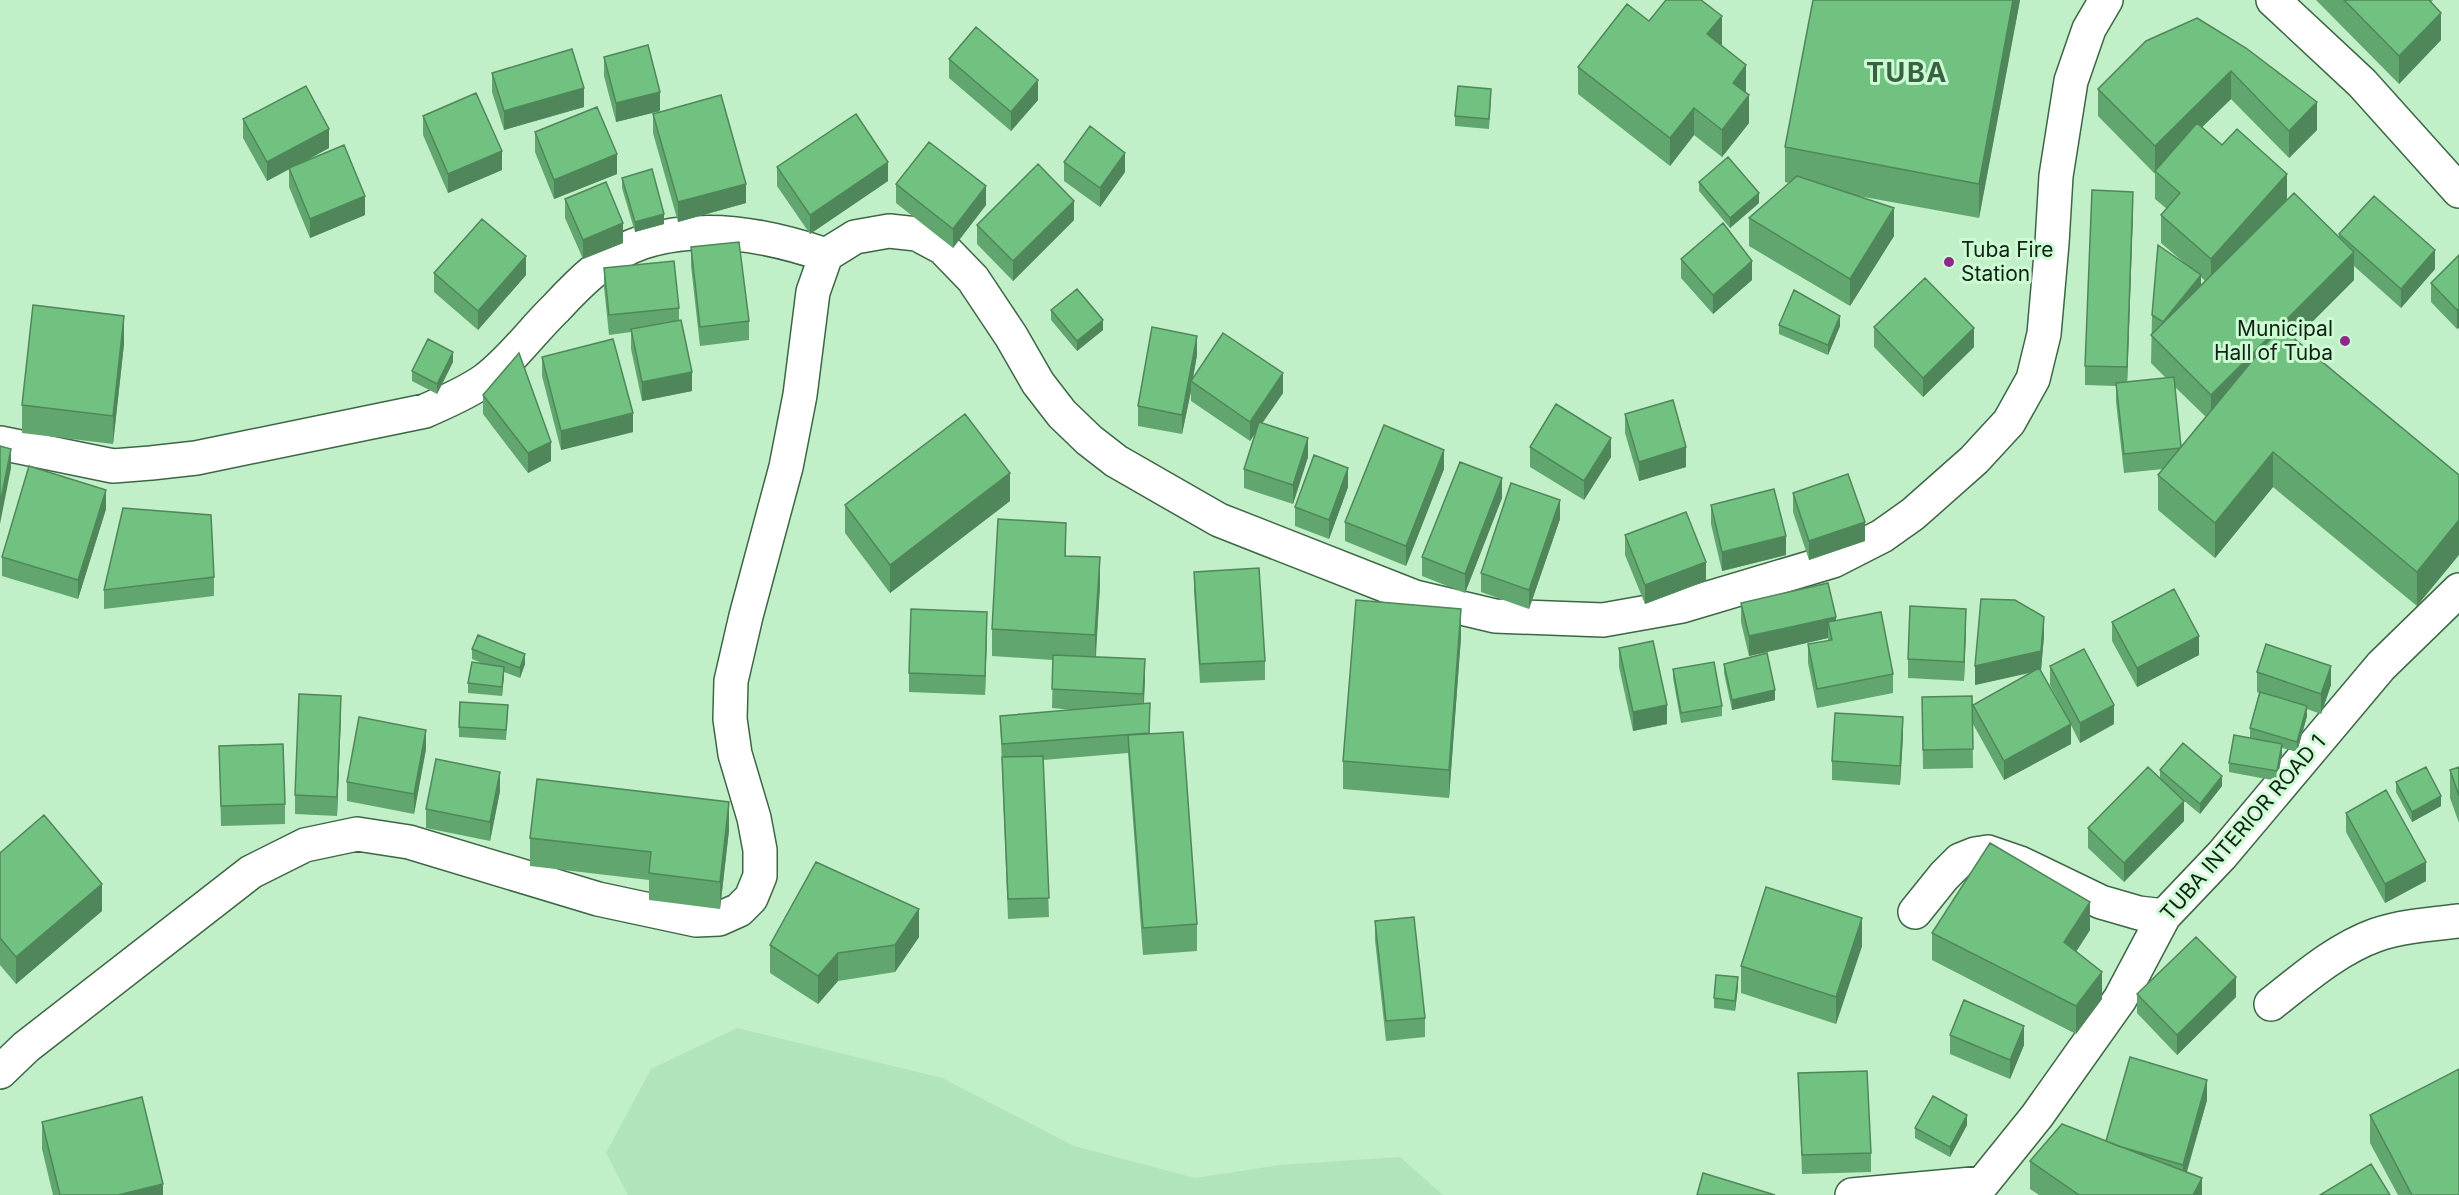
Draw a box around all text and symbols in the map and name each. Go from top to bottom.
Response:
district label: TUBA [1866,56,1948,89]
place label: Tuba Fire Station [1961,237,2053,286]
marker: Tuba Fire Station [1942,255,1956,269]
place label: Municipal Hall of Tuba [2214,316,2333,365]
marker: Municipal Hall of Tuba [2338,334,2352,348]
street label: TUBA INTERIOR ROAD 1 [2155,729,2330,926]

